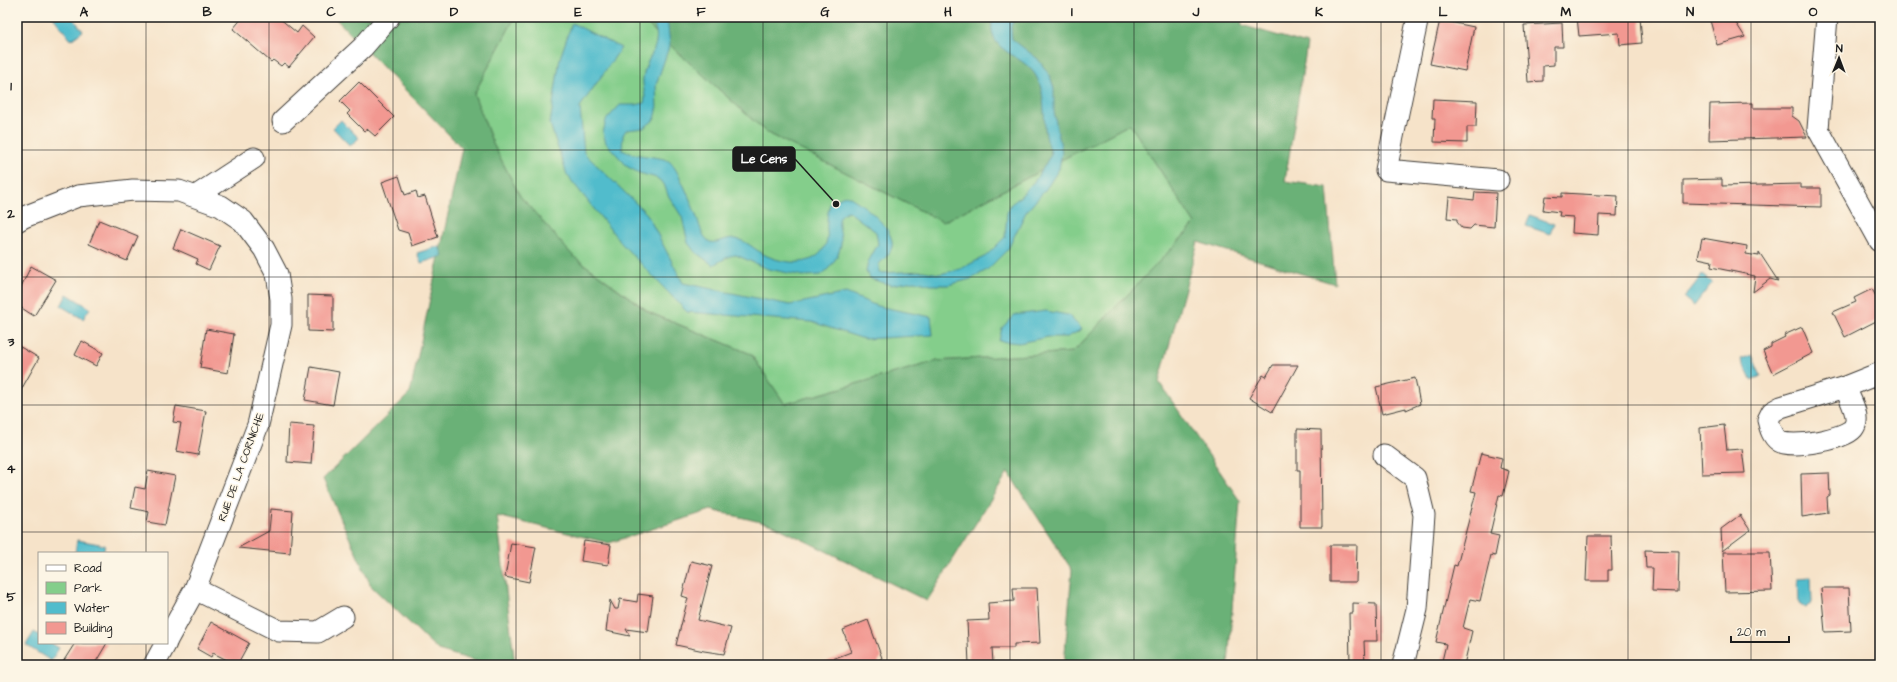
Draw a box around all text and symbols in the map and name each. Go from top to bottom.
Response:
text: A [80,3,89,21]
text: B [202,3,212,21]
text: C [326,3,336,21]
text: D [450,3,459,21]
text: E [574,3,582,21]
text: F [696,3,706,21]
text: G [820,3,830,21]
text: H [944,3,952,21]
text: I [1071,3,1073,21]
text: J [1192,3,1200,21]
text: K [1315,3,1323,21]
text: L [1438,3,1448,21]
text: M [1561,3,1572,21]
text: N [1686,3,1694,21]
text: O [1809,3,1818,21]
north arrow [1819,38,1859,78]
text: N [1836,41,1843,56]
text: 1 [10,77,12,95]
callout: Le Cens [733,147,795,171]
text: Le Cens [741,151,787,168]
text: 2 [6,205,15,223]
text: 3 [7,333,15,351]
street label: RUE DE LA CORNICHE [214,410,268,523]
text: 4 [7,460,16,478]
legend [38,552,168,644]
text: Road [74,560,102,577]
text: Park [74,580,102,597]
text: 5 [6,588,16,606]
text: Water [74,600,110,617]
scale bar [1731,618,1789,644]
text: Building [74,620,112,638]
text: 20 m [1737,624,1766,641]

